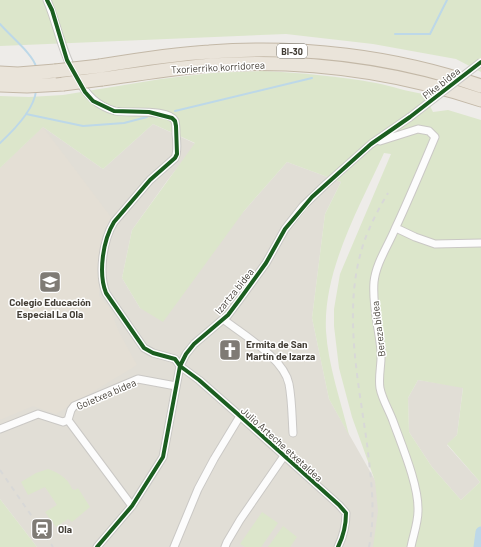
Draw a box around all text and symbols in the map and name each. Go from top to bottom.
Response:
road number: BI-30 [277,44,307,58]
street label: Txorierriko korridorea [171,59,265,75]
street label: Pike bidea [420,65,462,101]
street label: Izartza bidea [212,266,256,316]
school or university icon: Colegio Educación Especial La Ola [37,269,63,295]
place label: Colegio Educación Especial La Ola [9,296,91,320]
street label: Bereza bidea [369,301,387,357]
church icon: Ermita de San Martín de Izarza [217,337,243,363]
place label: Ermita de San Martín de Izarza [246,338,315,362]
street label: Goietxea bidea [74,376,138,412]
street label: Julio Arteche etxetaldea [239,404,325,484]
station icon: Ola [29,516,55,542]
place label: Ola [58,523,72,535]

